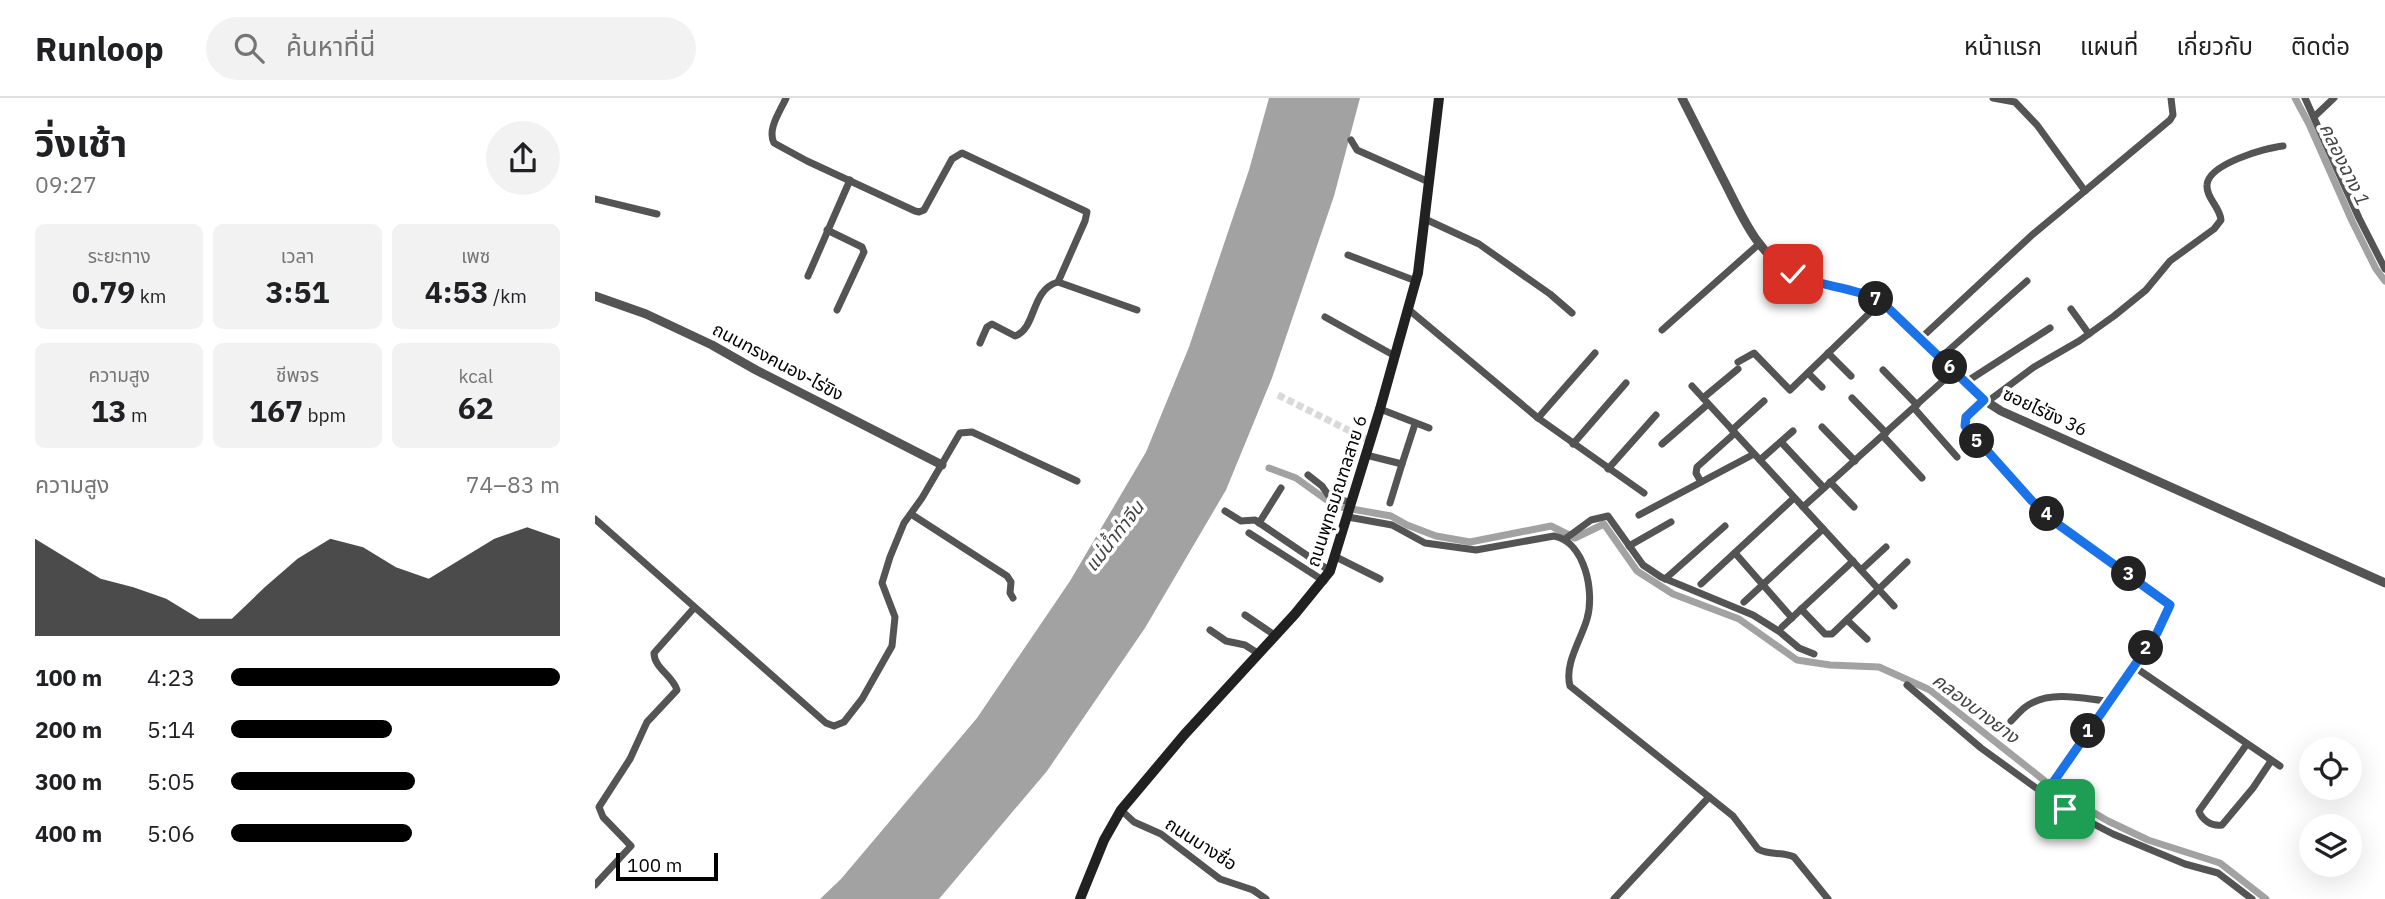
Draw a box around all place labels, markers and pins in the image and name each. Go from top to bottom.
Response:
pin [1763,244,1823,304]
pin: 7 [1859,282,1893,316]
pin: 6 [1933,350,1967,384]
pin: 5 [1959,424,1995,458]
pin: 4 [2029,496,2065,532]
pin: 3 [2111,556,2147,592]
pin: 2 [2129,630,2163,666]
pin: 1 [2071,714,2105,748]
pin [2035,779,2095,839]

